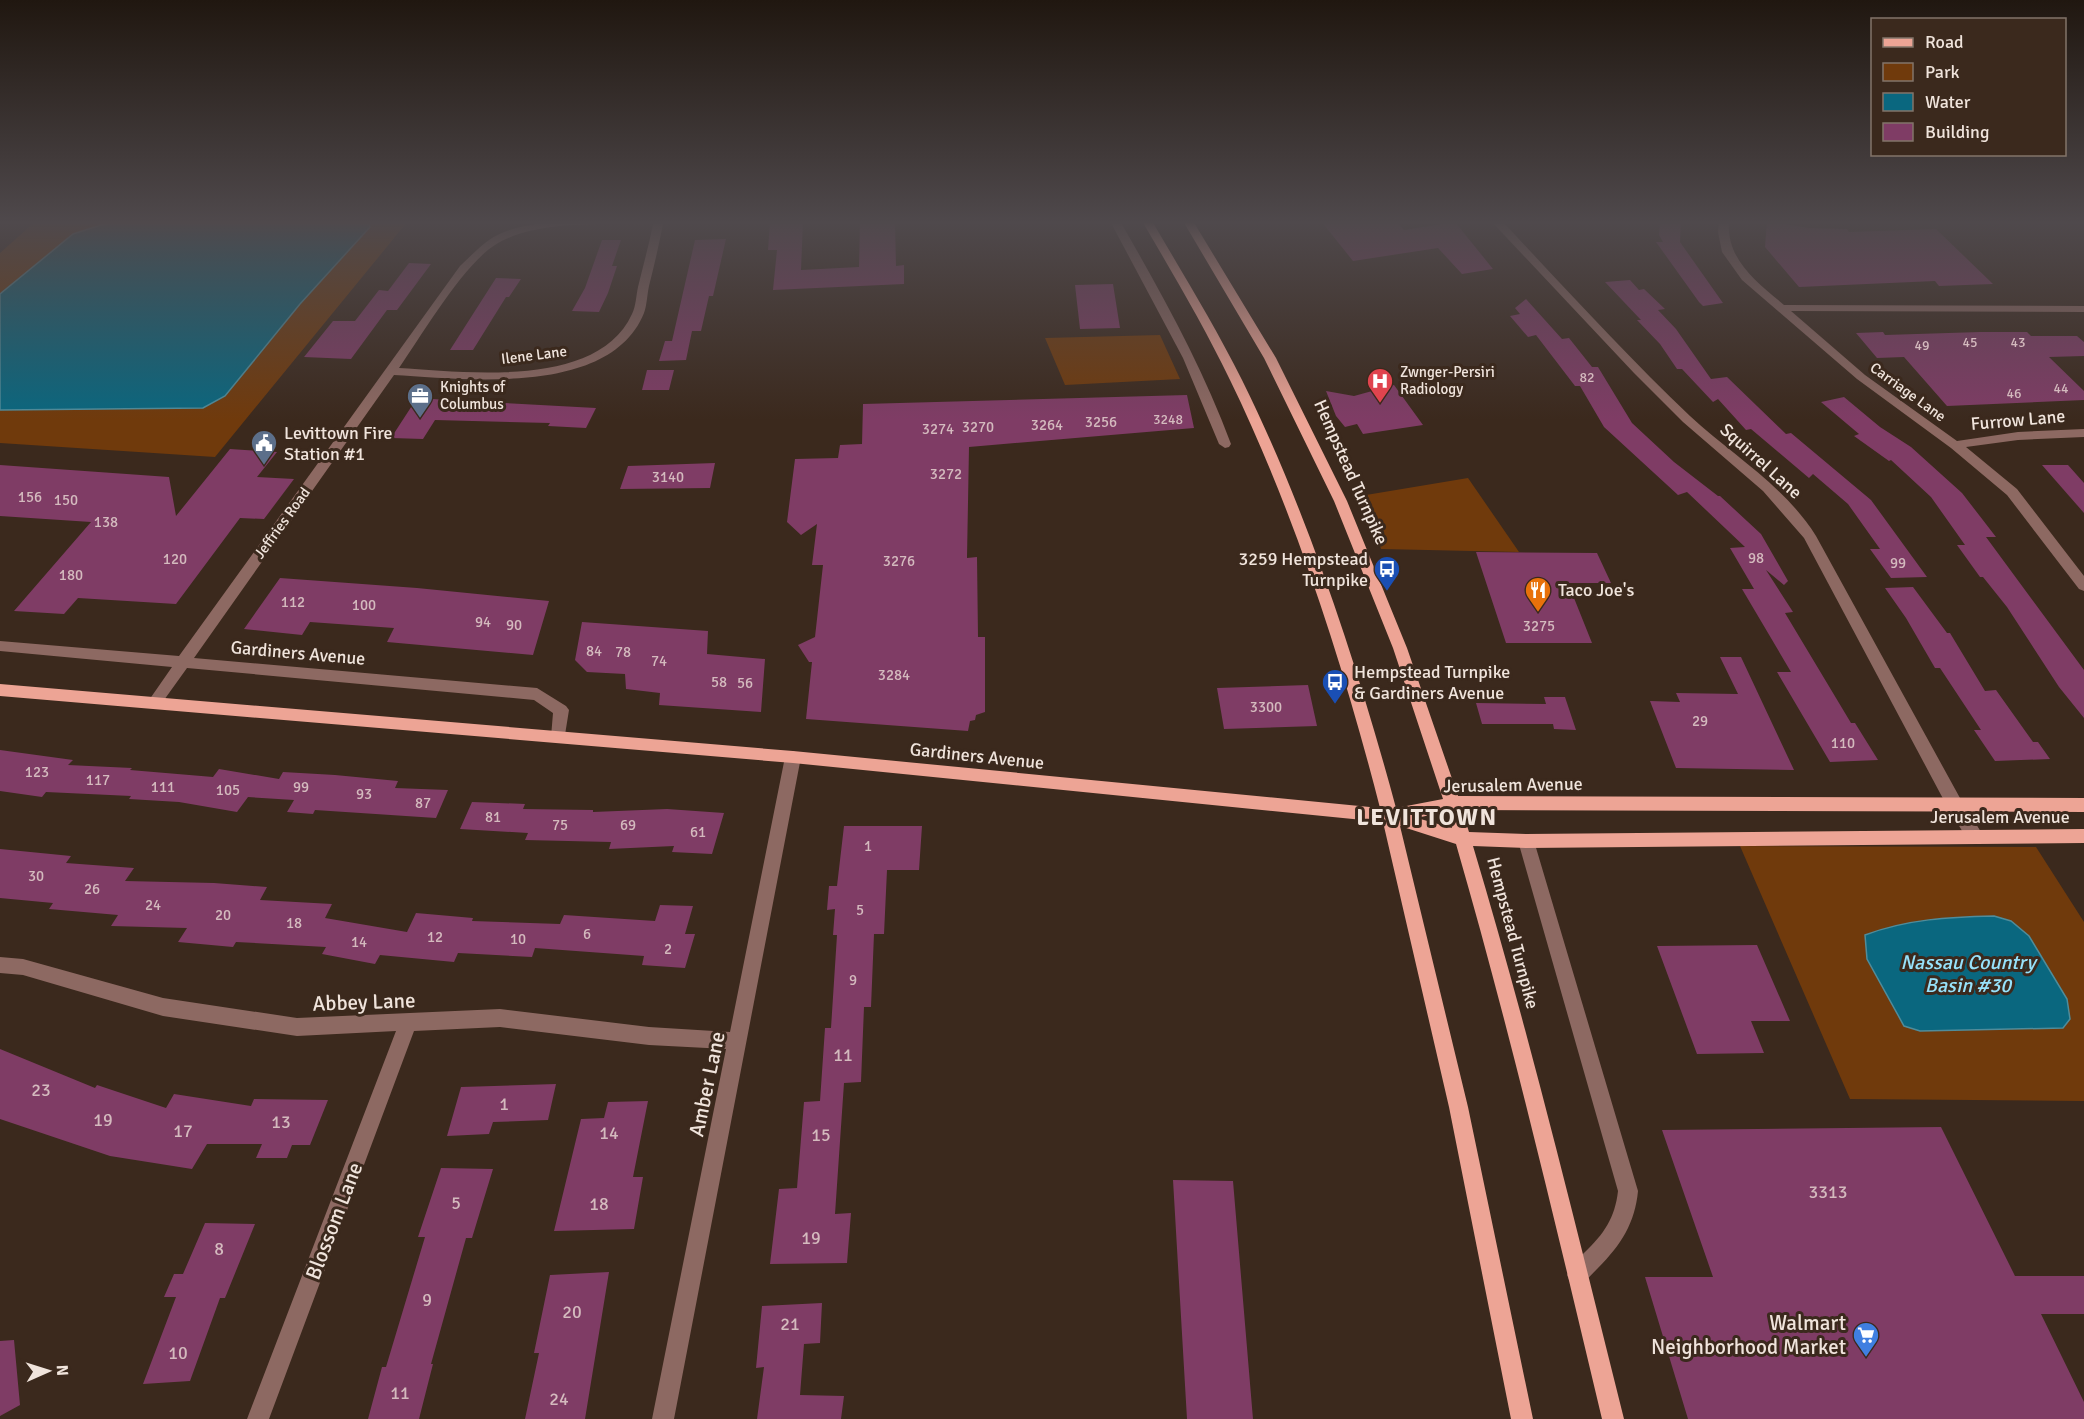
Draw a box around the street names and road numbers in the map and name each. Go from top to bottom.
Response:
street label: Ilene Lane [500,342,568,368]
street label: Carriage Lane [1867,359,1949,425]
street label: Hempstead Turnpike [1309,396,1393,548]
street label: Furrow Lane [1970,405,2066,435]
street label: Squirrel Lane [1716,419,1806,503]
street label: Jeffries Road [250,484,314,562]
street label: Gardiners Avenue [230,636,366,670]
street label: Gardiners Avenue [909,738,1045,774]
street label: Jerusalem Avenue [1443,773,1583,797]
street label: Jerusalem Avenue [1930,806,2070,828]
street label: Hempstead Turnpike [1482,855,1544,1011]
street label: Abbey Lane [312,987,416,1017]
street label: Amber Lane [683,1029,731,1139]
street label: Blossom Lane [300,1159,368,1283]

